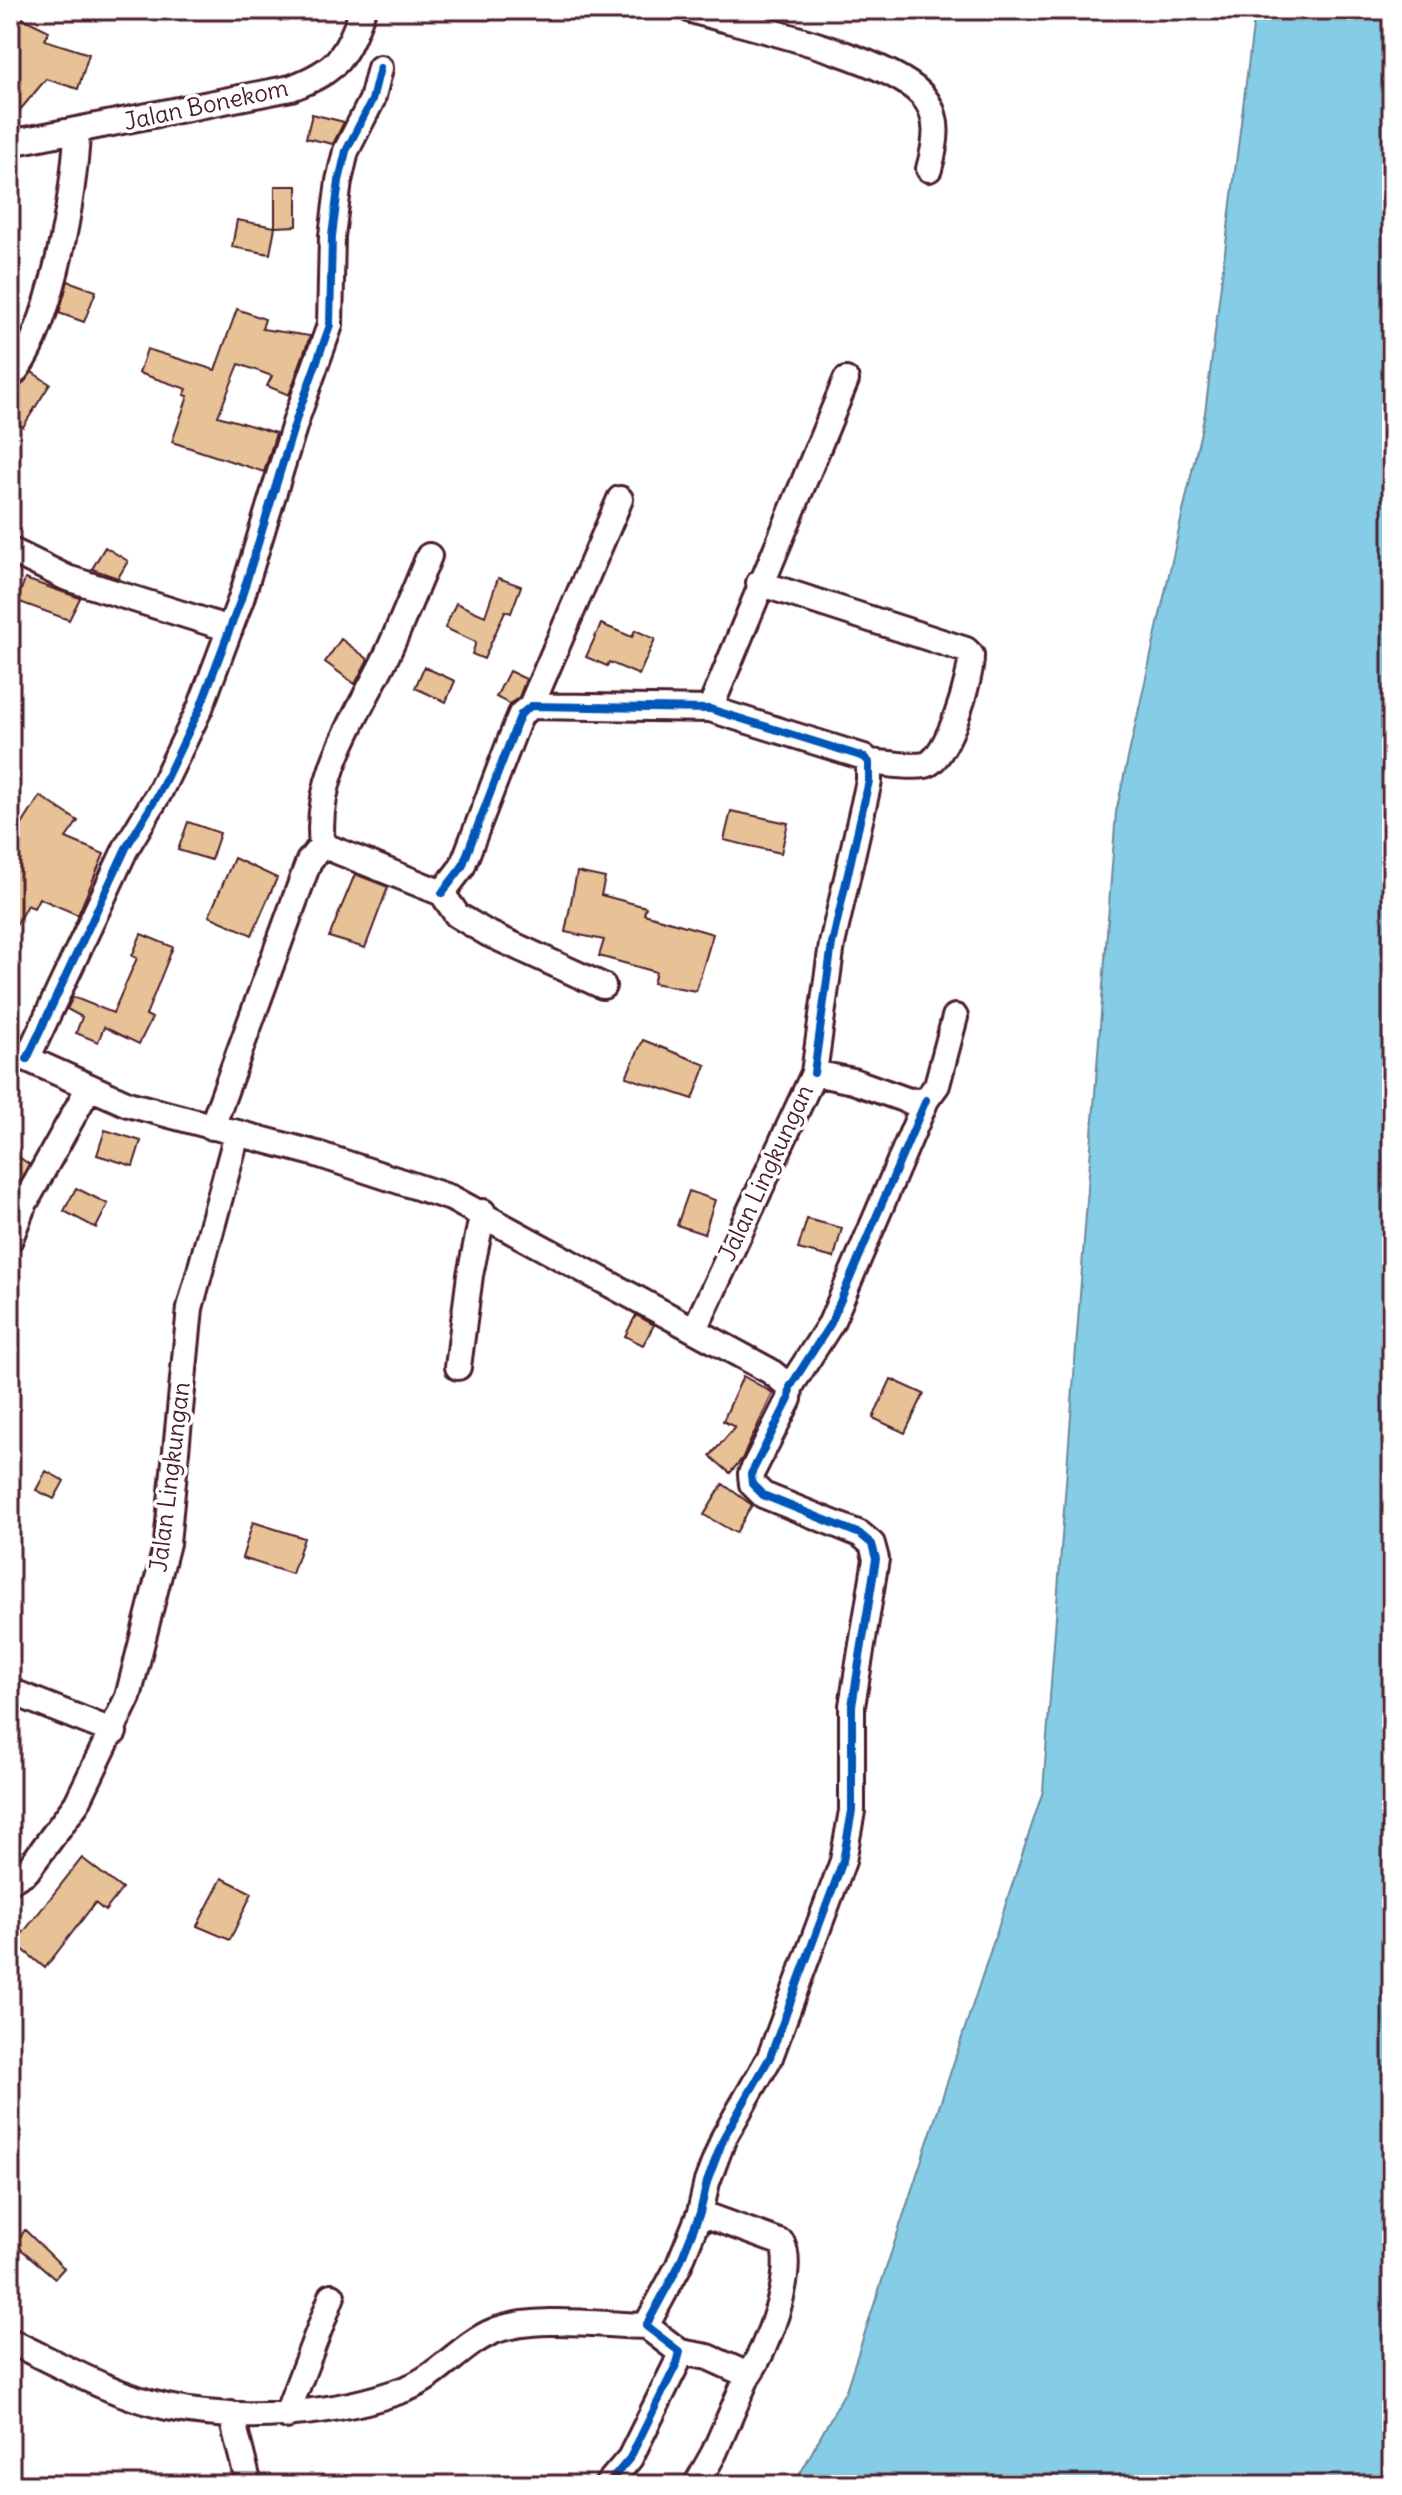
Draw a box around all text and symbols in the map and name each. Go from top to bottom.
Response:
street label: Jalan Bonekom [121,72,291,136]
street label: Jalan Lingkungan [711,1079,819,1266]
street label: Jalan Lingkungan [142,1380,196,1574]

